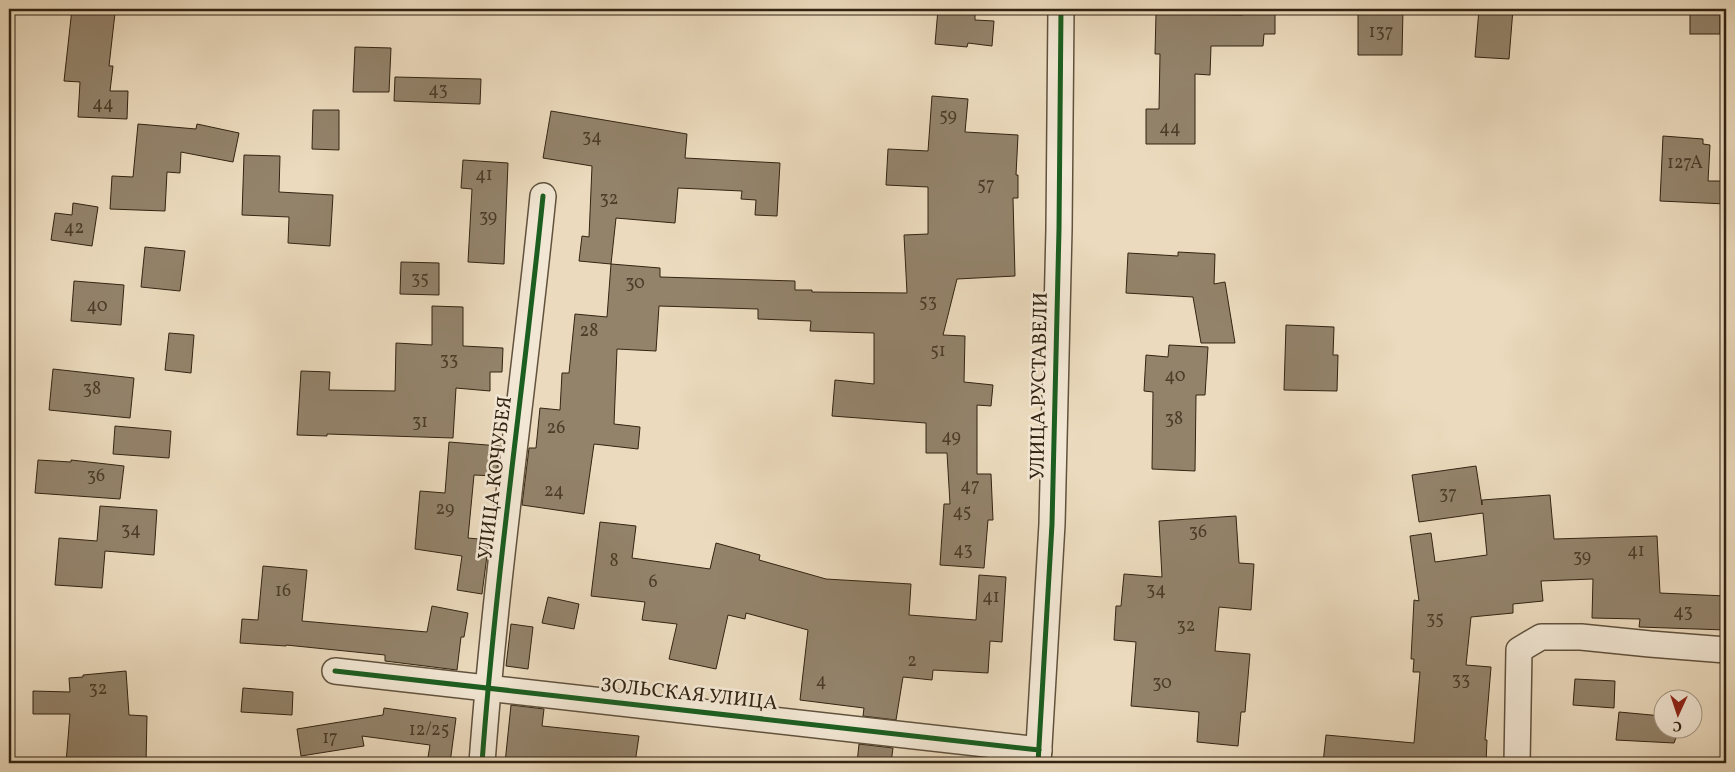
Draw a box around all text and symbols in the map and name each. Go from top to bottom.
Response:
house number: 137 [1369,20,1393,45]
house number: 43 [428,78,448,103]
house number: 44 [92,92,114,117]
house number: 59 [939,104,957,129]
house number: 44 [1159,116,1181,141]
house number: 34 [582,125,602,150]
house number: 127А [1667,151,1703,176]
house number: 41 [475,163,493,188]
house number: 57 [977,173,995,198]
house number: 32 [600,187,618,212]
house number: 39 [479,205,497,230]
house number: 42 [64,216,84,241]
house number: 35 [411,267,429,292]
house number: 30 [625,271,645,296]
house number: 53 [919,290,937,315]
street label: УЛИЦА РУСТАВЕЛИ [1024,292,1056,480]
house number: 40 [86,294,108,319]
house number: 28 [580,319,598,344]
house number: 51 [930,339,946,364]
house number: 33 [440,348,458,373]
house number: 40 [1164,364,1186,389]
house number: 38 [83,377,101,402]
street label: УЛИЦА КОЧУБЕЯ [472,395,520,561]
house number: 38 [1165,407,1183,432]
house number: 31 [412,410,428,435]
house number: 26 [547,416,565,441]
house number: 49 [941,425,961,450]
house number: 36 [87,464,105,489]
house number: 47 [960,474,980,499]
house number: 24 [544,479,564,504]
house number: 37 [1439,482,1457,507]
house number: 29 [436,497,454,522]
house number: 45 [953,500,971,525]
house number: 34 [121,518,141,543]
house number: 36 [1189,520,1207,545]
house number: 43 [953,538,973,563]
house number: 41 [1627,539,1645,564]
house number: 39 [1573,545,1591,570]
house number: 8 [609,549,619,574]
house number: 6 [648,570,658,595]
house number: 34 [1146,578,1166,603]
house number: 16 [275,579,291,604]
house number: 41 [982,585,1000,610]
house number: 43 [1673,600,1693,625]
house number: 35 [1426,607,1444,632]
house number: 32 [1177,614,1195,639]
house number: 2 [907,649,917,674]
house number: 33 [1452,668,1470,693]
house number: 4 [816,669,826,694]
house number: 30 [1152,671,1172,696]
street label: ЗОЛЬСКАЯ УЛИЦА [599,672,779,718]
house number: 32 [89,677,107,702]
north arrow [1652,690,1702,740]
text: С [1672,716,1682,735]
house number: 12/25 [409,718,449,743]
house number: 17 [322,726,338,751]

